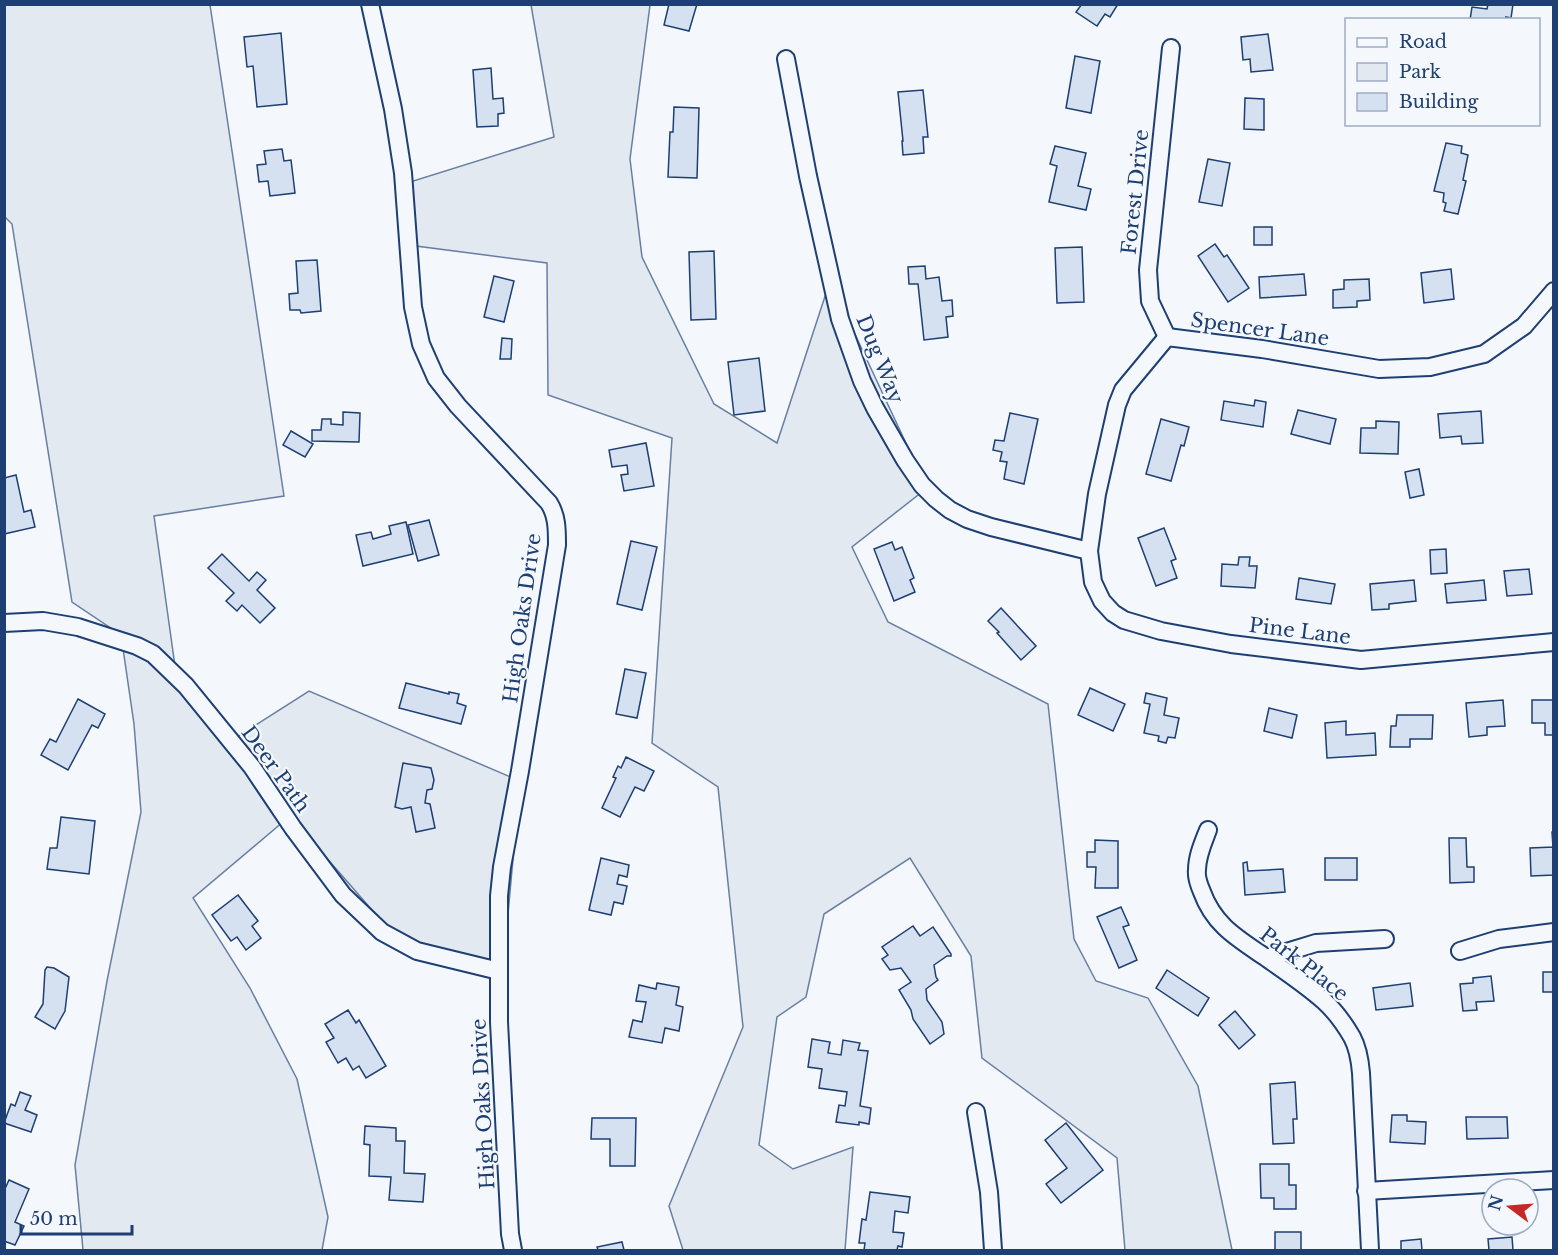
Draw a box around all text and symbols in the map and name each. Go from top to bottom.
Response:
legend [1345,18,1540,126]
text: Road [1399,31,1447,53]
text: Park [1399,61,1441,83]
text: Building [1399,91,1478,113]
street label: Forest Drive [1116,128,1154,256]
street label: Spencer Lane [1189,307,1331,351]
street label: Dug Way [851,311,909,407]
street label: High Oaks Drive [498,532,546,704]
street label: Pine Lane [1248,613,1352,649]
street label: Deer Path [237,721,316,817]
street label: Park Place [1255,922,1353,1006]
street label: High Oaks Drive [467,1018,499,1190]
north arrow [1480,1177,1540,1237]
text: N [1484,1193,1507,1213]
scale bar [21,1198,132,1236]
text: 50 m [30,1208,78,1230]

